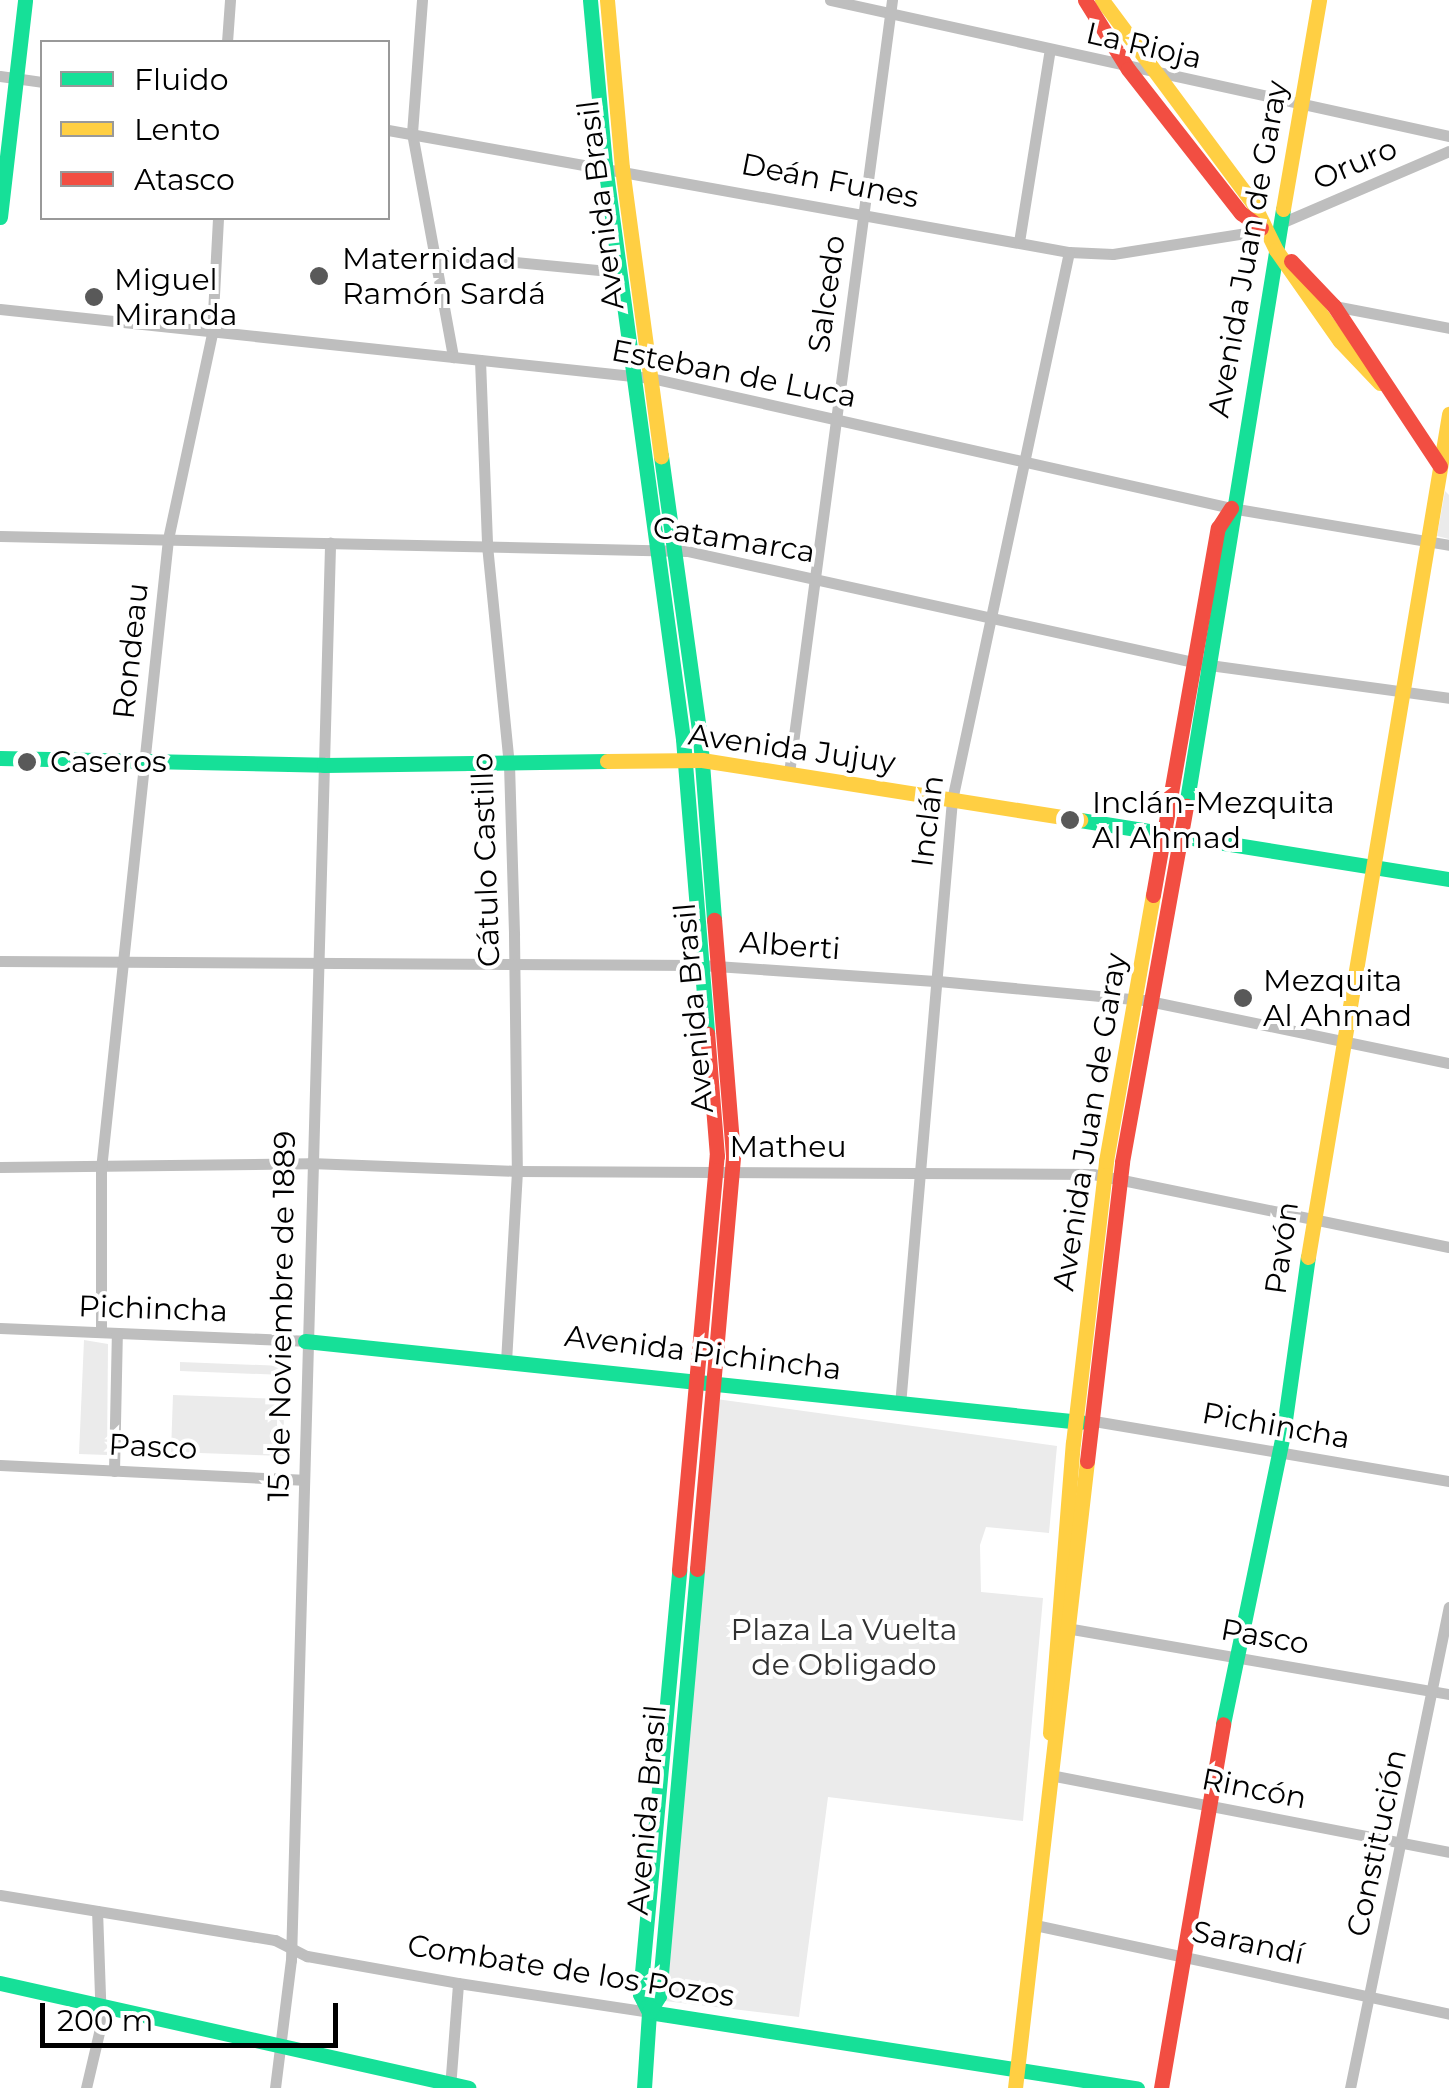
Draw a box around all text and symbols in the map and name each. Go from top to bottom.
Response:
street label: La Rioja [1083,15,1205,77]
legend [40,40,390,220]
text: Fluido [134,61,228,98]
street label: Avenida Juan de Garay [1201,78,1295,420]
street label: Avenida Brasil [570,98,632,312]
text: Lento [134,111,220,148]
street label: Oruro [1308,130,1402,198]
street label: Deán Funes [738,146,922,216]
text: Atasco [134,161,235,198]
street label: Salcedo [801,233,853,355]
place label: Maternidad Ramón Sardá [342,241,546,312]
place label: Miguel Miranda [114,262,238,332]
marker: Maternidad Ramón Sardá [306,263,332,289]
marker: Miguel Miranda [83,286,105,308]
street label: Esteban de Luca [608,333,860,415]
street label: Catamarca [650,509,818,571]
street label: Rondeau [106,581,156,721]
street label: Avenida Jujuy [686,717,898,781]
place label: Caseros [50,744,167,780]
marker: Caseros [14,749,40,775]
street label: Cátulo Castillo [464,752,508,968]
street label: Inclán [905,773,951,869]
place label: Inclán-Mezquita Al Ahmad [1092,785,1335,856]
marker: Inclán-Mezquita Al Ahmad [1057,807,1083,833]
street label: Avenida Brasil [667,901,721,1115]
street label: Alberti [738,925,842,967]
street label: Avenida Juan de Garay [1046,951,1134,1293]
place label: Mezquita Al Ahmad [1263,963,1412,1034]
marker: Mezquita Al Ahmad [1232,987,1254,1009]
street label: Matheu [729,1129,847,1165]
street label: 15 de Noviembre de 1889 [261,1130,303,1502]
street label: Pavón [1258,1199,1306,1297]
street label: Pichincha [78,1288,228,1330]
street label: Avenida Pichincha [563,1318,843,1388]
street label: Pichincha [1199,1395,1353,1457]
street label: Pasco [108,1427,198,1467]
park label: Plaza La Vuelta de Obligado [731,1612,957,1682]
street label: Pasco [1218,1612,1312,1662]
street label: Avenida Brasil [620,1703,674,1917]
street label: Constitución [1340,1746,1414,1940]
street label: Rincón [1199,1761,1309,1817]
street label: Sarandí [1189,1914,1307,1972]
street label: Combate de los Pozos [405,1927,737,2015]
scale bar [45,1983,342,2045]
text: 200 m [57,2002,153,2039]

